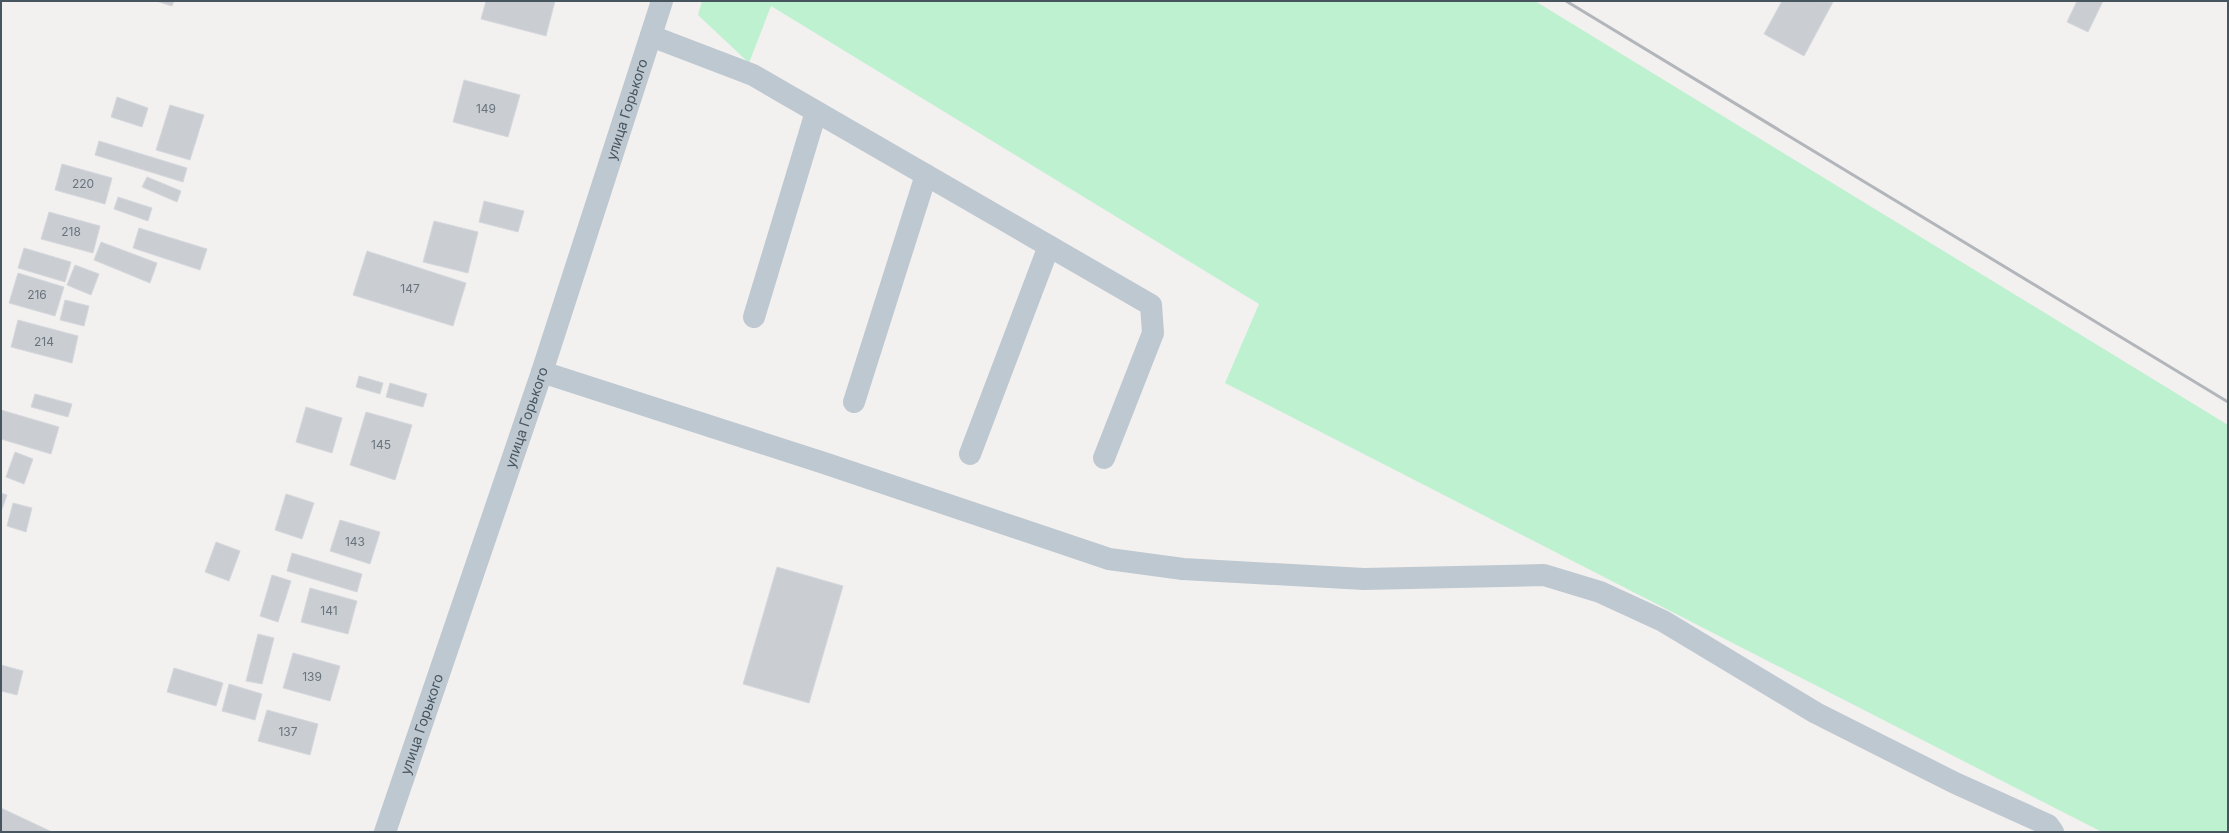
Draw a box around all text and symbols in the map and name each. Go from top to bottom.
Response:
street label: улица Горького [602,56,651,162]
house number: 149 [476,101,496,116]
house number: 220 [72,176,94,191]
house number: 218 [61,224,81,239]
house number: 147 [400,281,420,296]
house number: 216 [27,287,47,302]
house number: 214 [34,334,54,349]
street label: улица Горького [501,365,551,470]
house number: 145 [371,437,391,452]
house number: 143 [345,534,365,549]
house number: 141 [320,603,338,618]
house number: 139 [302,669,322,684]
street label: улица Горького [396,671,446,777]
house number: 137 [278,724,298,739]

